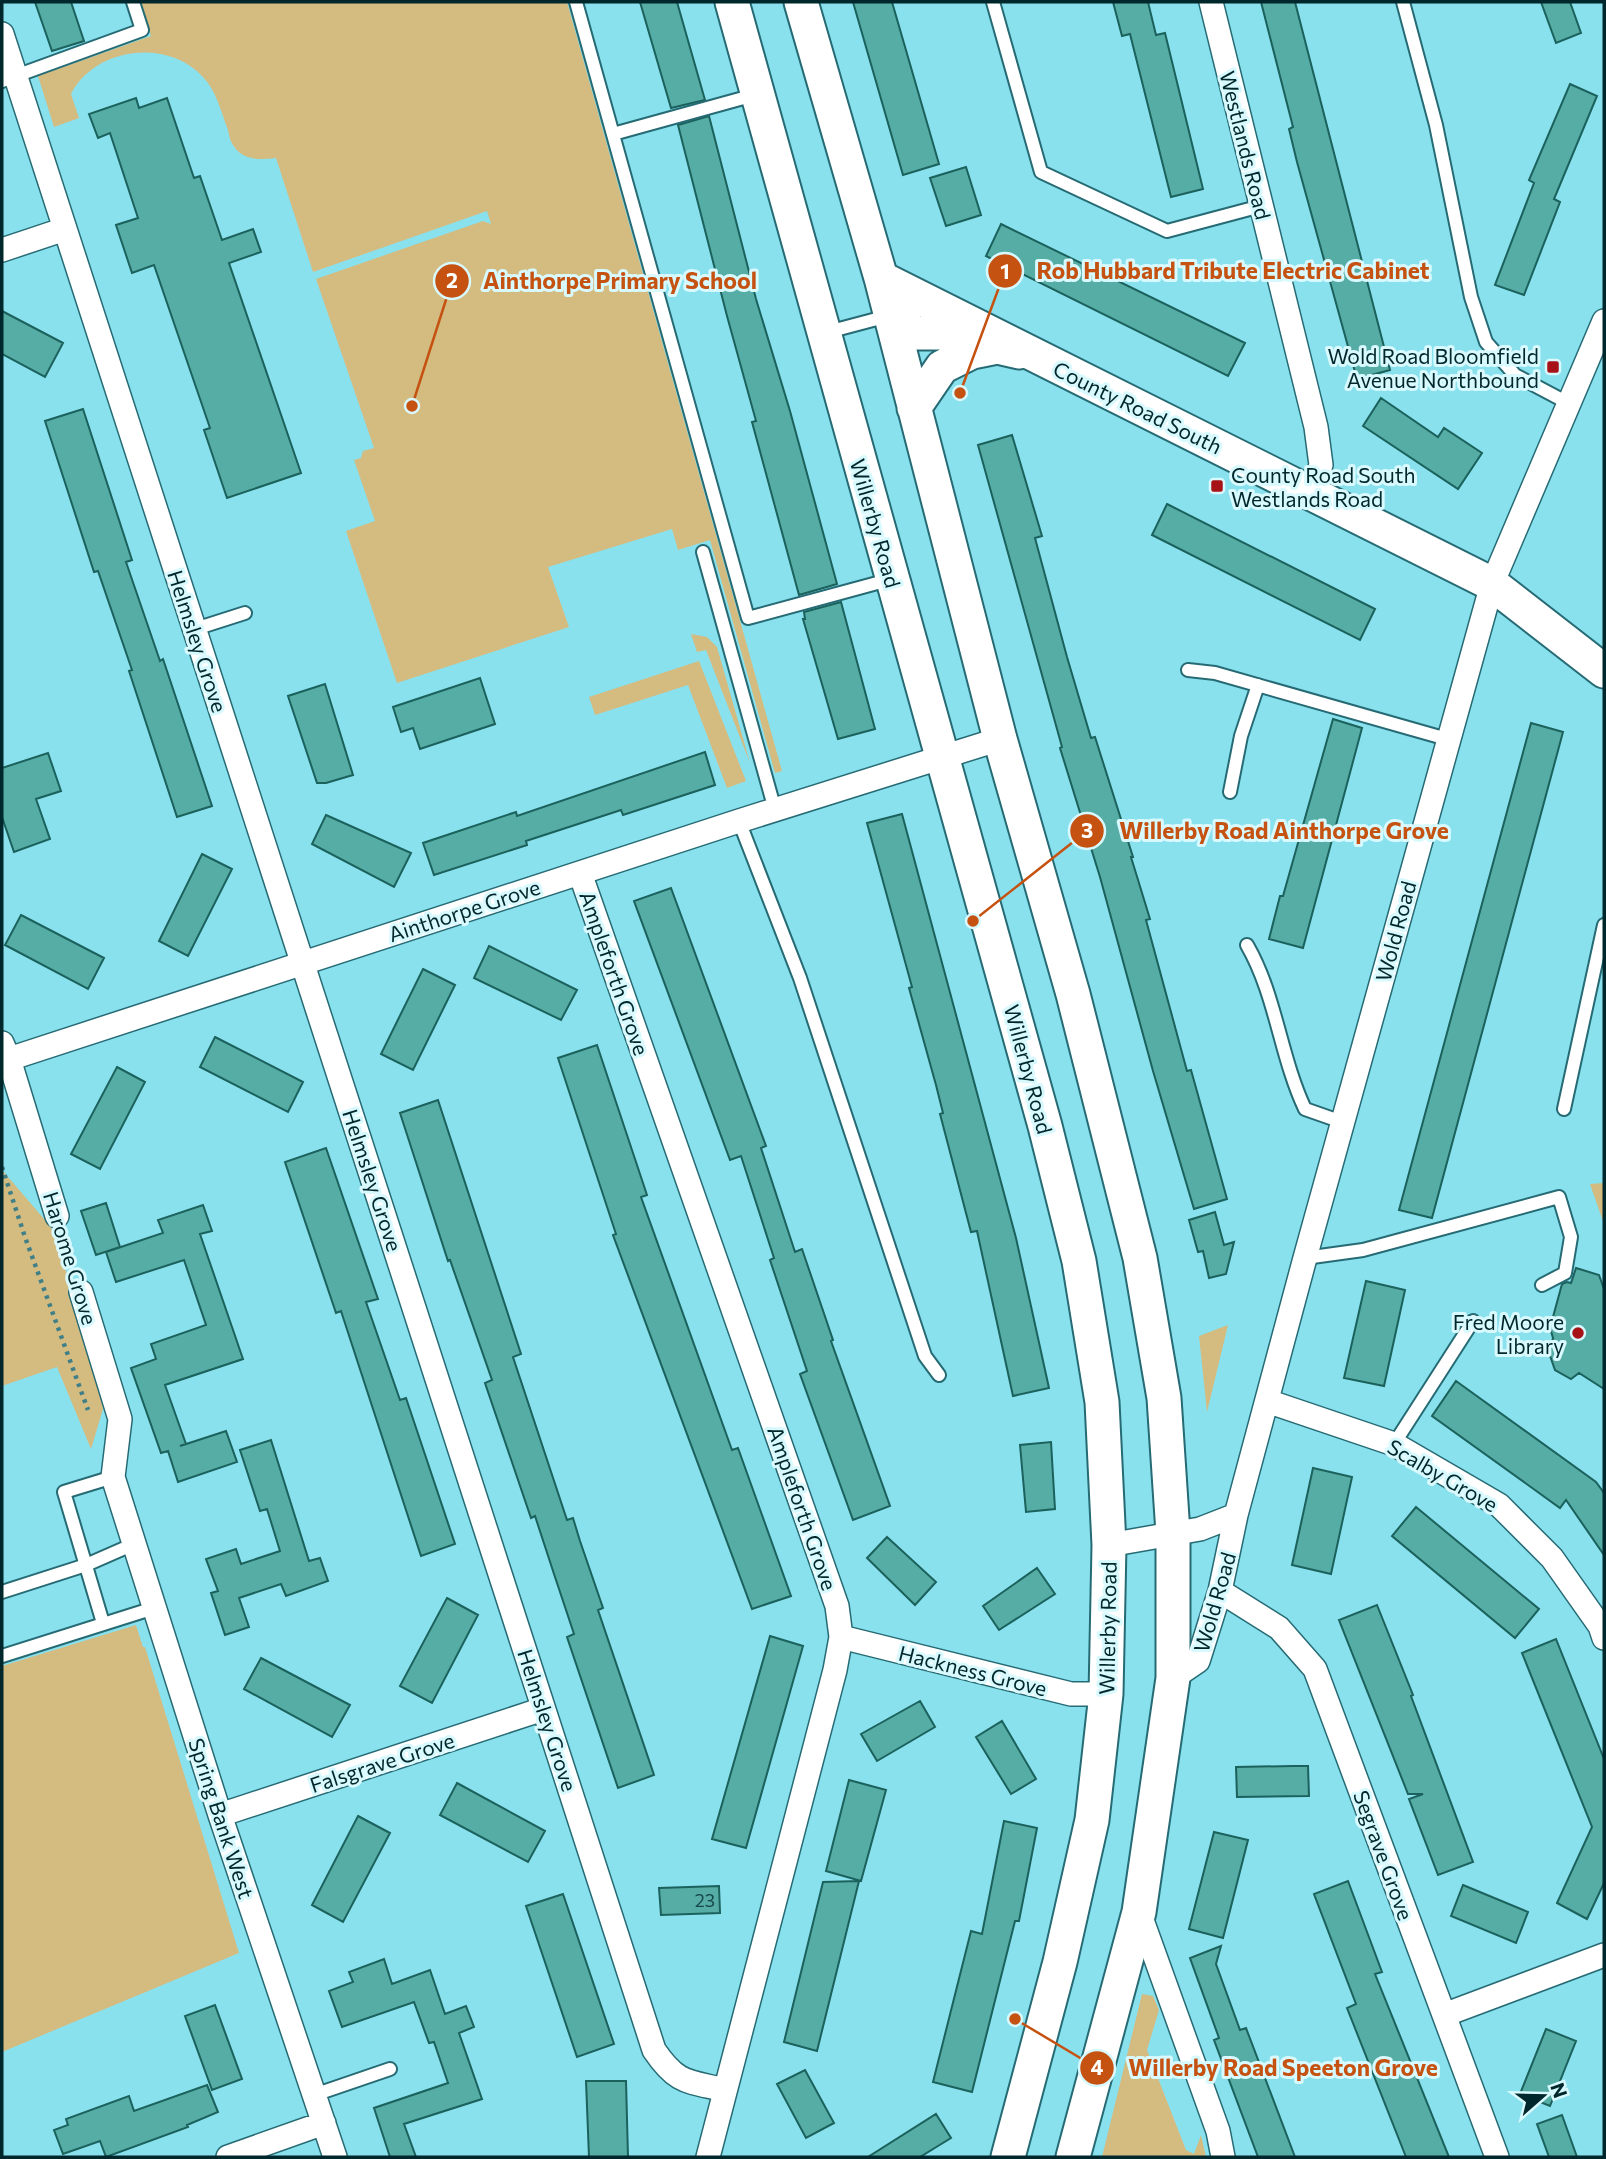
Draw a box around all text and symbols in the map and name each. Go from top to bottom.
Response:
street label: Westlands Road [1215,68,1277,222]
callout: Rob Hubbard Tribute Electric Cabinet [988,249,1444,293]
text: Rob Hubbard Tribute Electric Cabinet [1036,256,1430,284]
text: 1 [1000,258,1010,283]
callout: Ainthorpe Primary School [434,259,771,303]
text: Ainthorpe Primary School [483,266,757,294]
text: 2 [446,267,458,292]
place label: Wold Road Bloomfield Avenue Northbound [1327,343,1539,392]
street label: County Road South [1050,355,1226,459]
marker: Wold Road Bloomfield Avenue Northbound [1545,359,1561,375]
street label: Willerby Road [846,456,906,590]
place label: County Road South Westlands Road [1231,462,1416,511]
marker: County Road South Westlands Road [1209,478,1225,494]
street label: Helmsley Grove [163,567,233,715]
callout: Willerby Road Ainthorpe Grove [1070,809,1462,853]
text: Willerby Road Ainthorpe Grove [1119,816,1449,844]
text: 3 [1081,817,1093,842]
street label: Ainthorpe Grove [385,874,543,946]
street label: Wold Road [1370,878,1420,984]
street label: Ampleforth Grove [575,888,655,1058]
street label: Willerby Road [1000,1002,1058,1136]
street label: Helmsley Grove [338,1106,408,1254]
street label: Harome Grove [39,1188,103,1328]
place label: Fred Moore Library [1453,1309,1564,1358]
marker: Fred Moore Library [1570,1325,1586,1341]
street label: Ampleforth Grove [763,1423,843,1593]
street label: Scalby Grove [1383,1433,1503,1517]
street label: Wold Road [1188,1549,1240,1655]
street label: Willerby Road [1093,1561,1121,1695]
street label: Hackness Grove [896,1640,1050,1700]
street label: Helmsley Grove [513,1646,583,1794]
street label: Falsgrave Grove [307,1727,457,1797]
street label: Spring Bank West [184,1735,260,1901]
street label: Segrave Grove [1349,1787,1419,1923]
house number: 23 [695,1889,715,1911]
callout: Willerby Road Speeton Grove [1079,2046,1452,2090]
text: Willerby Road Speeton Grove [1128,2053,1438,2081]
text: 4 [1091,2054,1104,2079]
north arrow [1508,2061,1578,2131]
text: N [1546,2079,1573,2101]

